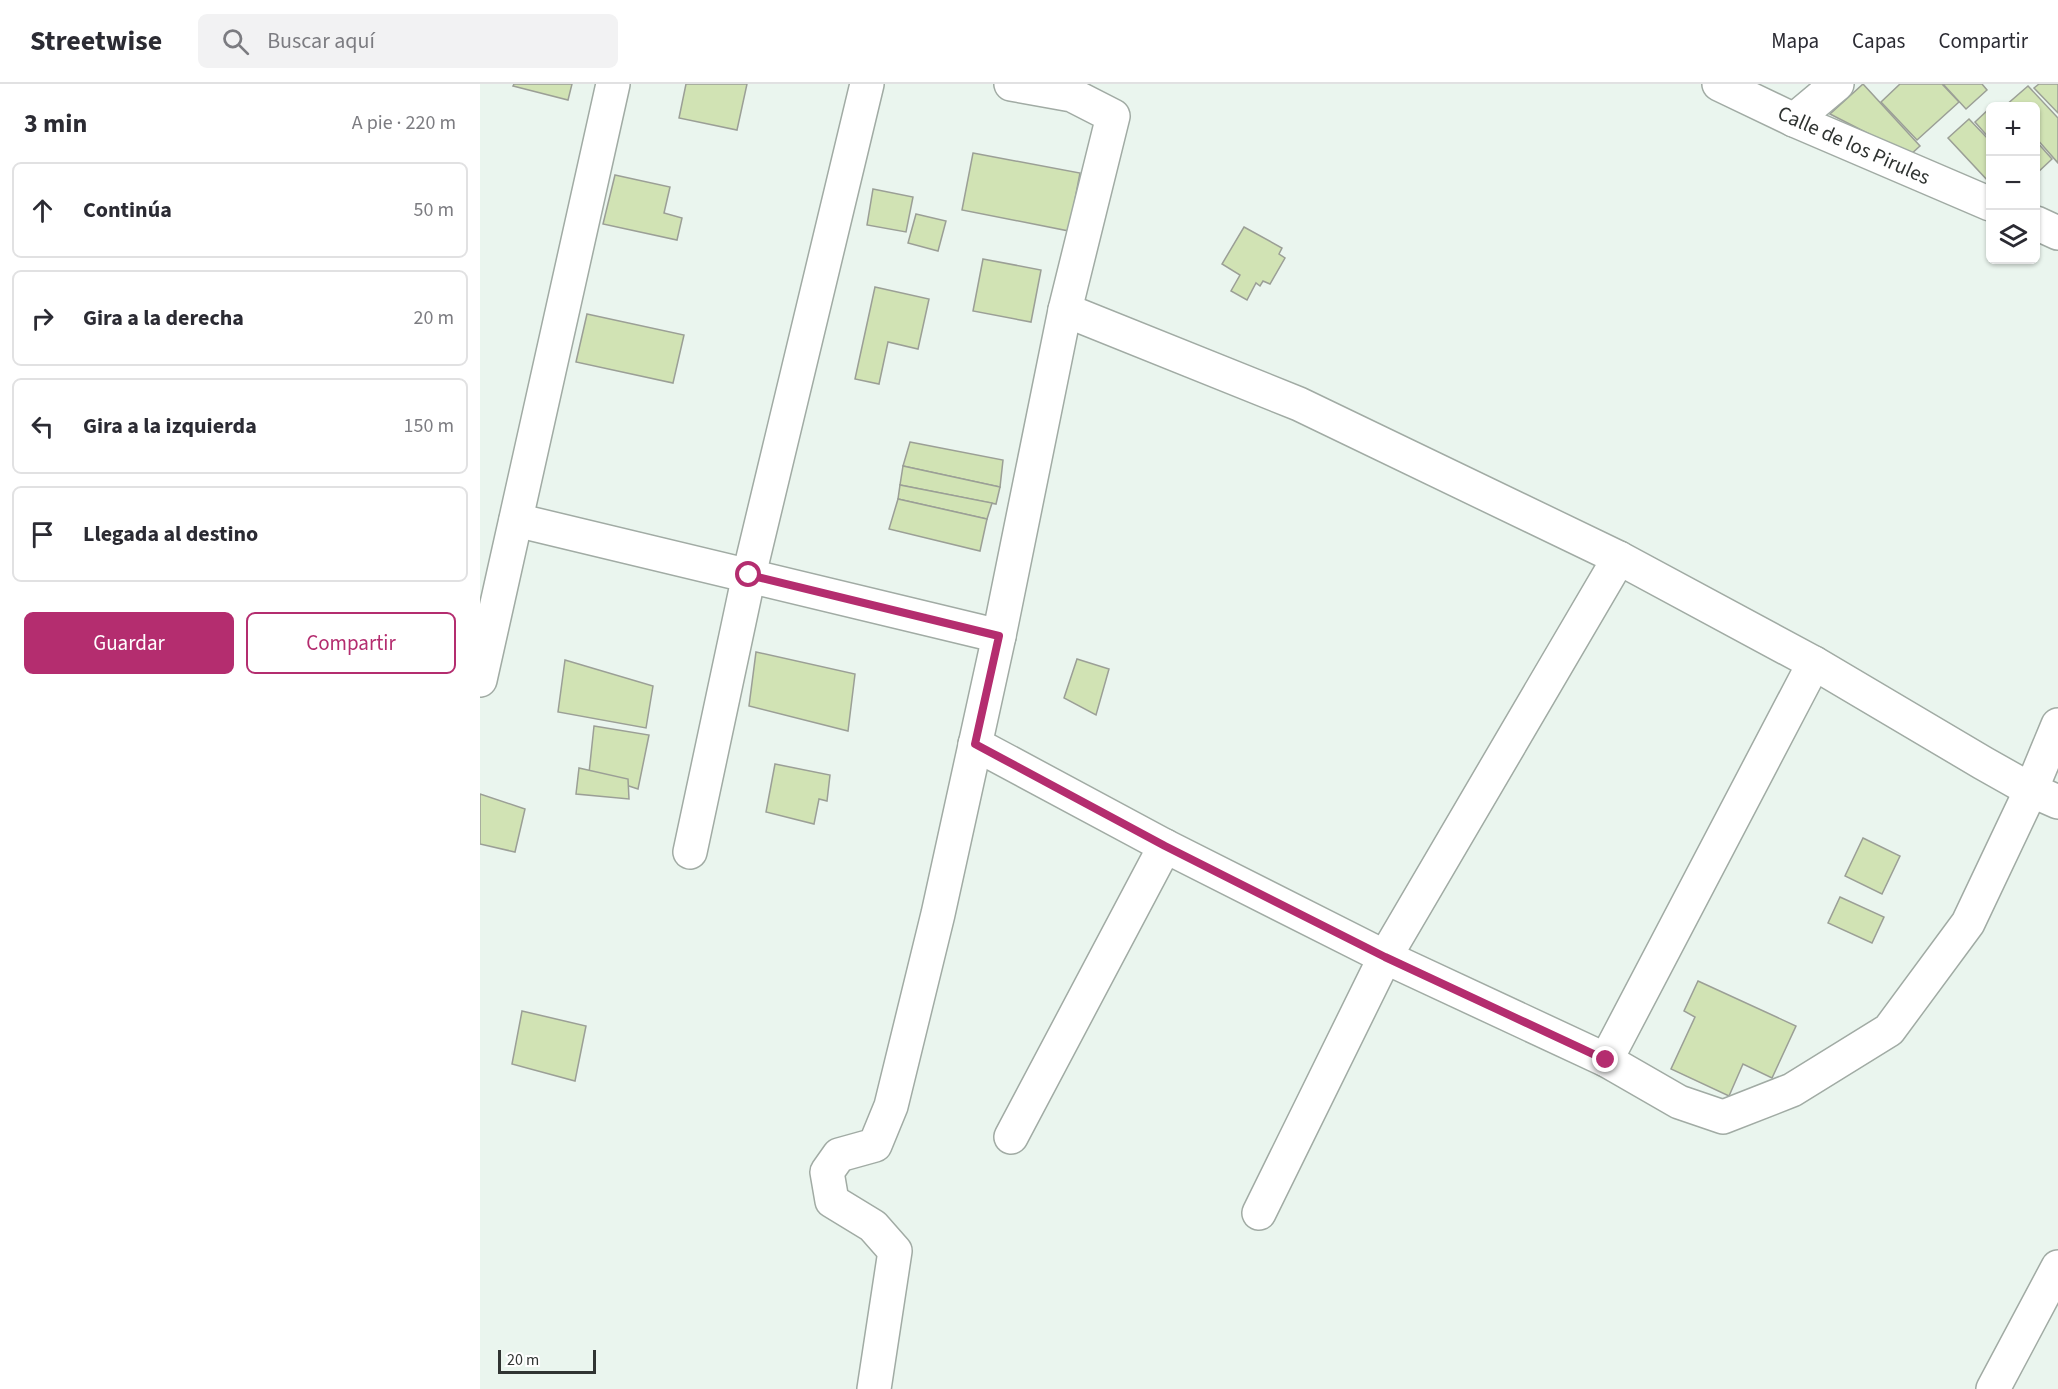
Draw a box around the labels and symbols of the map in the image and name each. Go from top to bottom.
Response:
street label: Calle de los Pirules [1773,98,1935,192]
route start [735,561,761,587]
route end [1592,1046,1618,1072]
scale bar [498,1347,596,1374]

